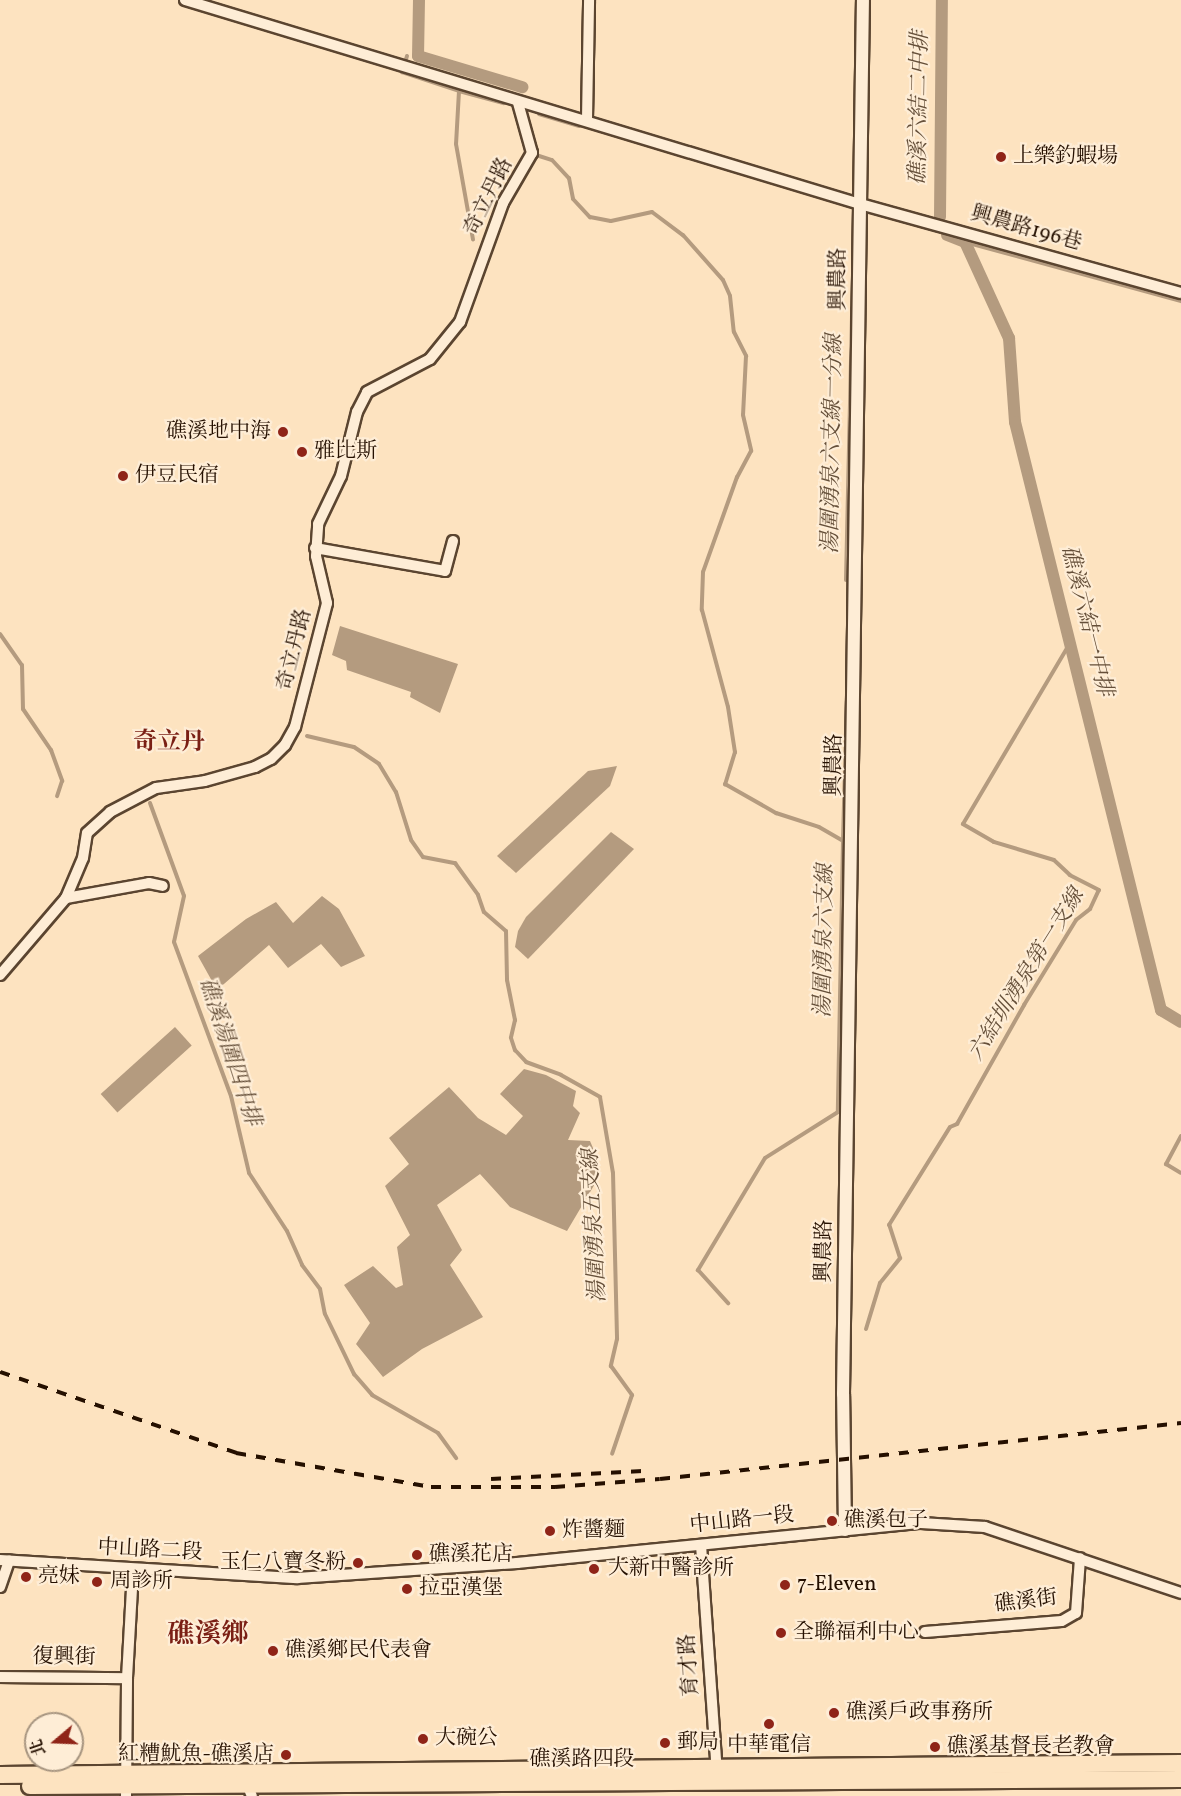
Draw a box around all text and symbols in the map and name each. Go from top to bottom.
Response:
water label: 礁溪六結二中排 [905,31,935,185]
place label: 上樂釣蝦場 [1013,144,1118,170]
marker: 上樂釣蝦場 [994,150,1008,164]
street label: 奇立丹路 [459,154,519,240]
street label: 興農路196巷 [967,201,1085,257]
street label: 興農路 [826,248,852,310]
water label: 湯圍湧泉六支線一分線 [818,334,848,554]
place label: 礁溪地中海 [166,419,271,445]
marker: 礁溪地中海 [276,425,290,439]
place label: 雅比斯 [314,439,377,465]
marker: 雅比斯 [295,445,309,459]
place label: 伊豆民宿 [135,463,219,489]
marker: 伊豆民宿 [116,469,130,483]
water label: 礁溪六結一中排 [1055,543,1117,699]
street label: 奇立丹路 [273,606,317,694]
district label: 奇立丹 [133,730,205,758]
street label: 興農路 [822,733,848,797]
water label: 湯圍湧泉六支線 [810,864,840,1018]
water label: 六結圳湧泉第一支線 [963,884,1091,1066]
water label: 礁溪湯圍四中排 [193,975,265,1129]
water label: 湯圍湧泉五支線 [578,1148,612,1304]
street label: 興農路 [812,1219,838,1283]
street label: 中山路一段 [688,1503,796,1539]
place label: 礁溪包子 [844,1508,928,1534]
marker: 礁溪包子 [825,1514,839,1528]
place label: 炸醬麵 [562,1518,625,1544]
marker: 炸醬麵 [543,1524,557,1538]
street label: 中山路二段 [97,1536,203,1566]
place label: 礁溪花店 [429,1542,513,1568]
marker: 礁溪花店 [410,1548,424,1562]
place label: 玉仁八寶冬粉 [220,1550,346,1576]
marker: 玉仁八寶冬粉 [351,1556,365,1570]
place label: 大新中醫診所 [608,1556,734,1582]
marker: 大新中醫診所 [585,1560,603,1578]
place label: 亮妹 [38,1564,80,1590]
place label: 周診所 [110,1569,173,1595]
marker: 亮妹 [19,1570,33,1584]
place label: 7-Eleven [797,1572,877,1598]
marker: 周診所 [88,1573,106,1591]
place label: 拉亞漢堡 [419,1576,503,1602]
marker: 7-Eleven [778,1578,792,1592]
marker: 拉亞漢堡 [400,1582,414,1596]
street label: 礁溪街 [993,1586,1059,1618]
district label: 礁溪鄉 [168,1620,248,1652]
place label: 全聯福利中心 [793,1620,919,1646]
marker: 全聯福利中心 [774,1626,788,1640]
street label: 育才路 [675,1633,705,1697]
place label: 礁溪鄉民代表會 [285,1638,432,1664]
marker: 礁溪鄉民代表會 [266,1644,280,1658]
street label: 復興街 [32,1645,96,1671]
place label: 礁溪戶政事務所 [846,1700,993,1726]
marker: 礁溪戶政事務所 [827,1706,841,1720]
north arrow [24,1712,84,1772]
marker: 中華電信 [762,1717,776,1731]
place label: 大碗公 [435,1726,498,1752]
place label: 郵局 [677,1730,719,1756]
marker: 大碗公 [416,1732,430,1746]
place label: 中華電信 [727,1733,811,1759]
place label: 礁溪基督長老教會 [947,1734,1115,1760]
text: 北 [26,1736,52,1758]
marker: 郵局 [658,1736,672,1750]
marker: 礁溪基督長老教會 [928,1740,942,1754]
place label: 紅糟魷魚-礁溪店 [118,1742,274,1768]
street label: 礁溪路四段 [530,1747,634,1773]
marker: 紅糟魷魚-礁溪店 [279,1748,293,1762]

